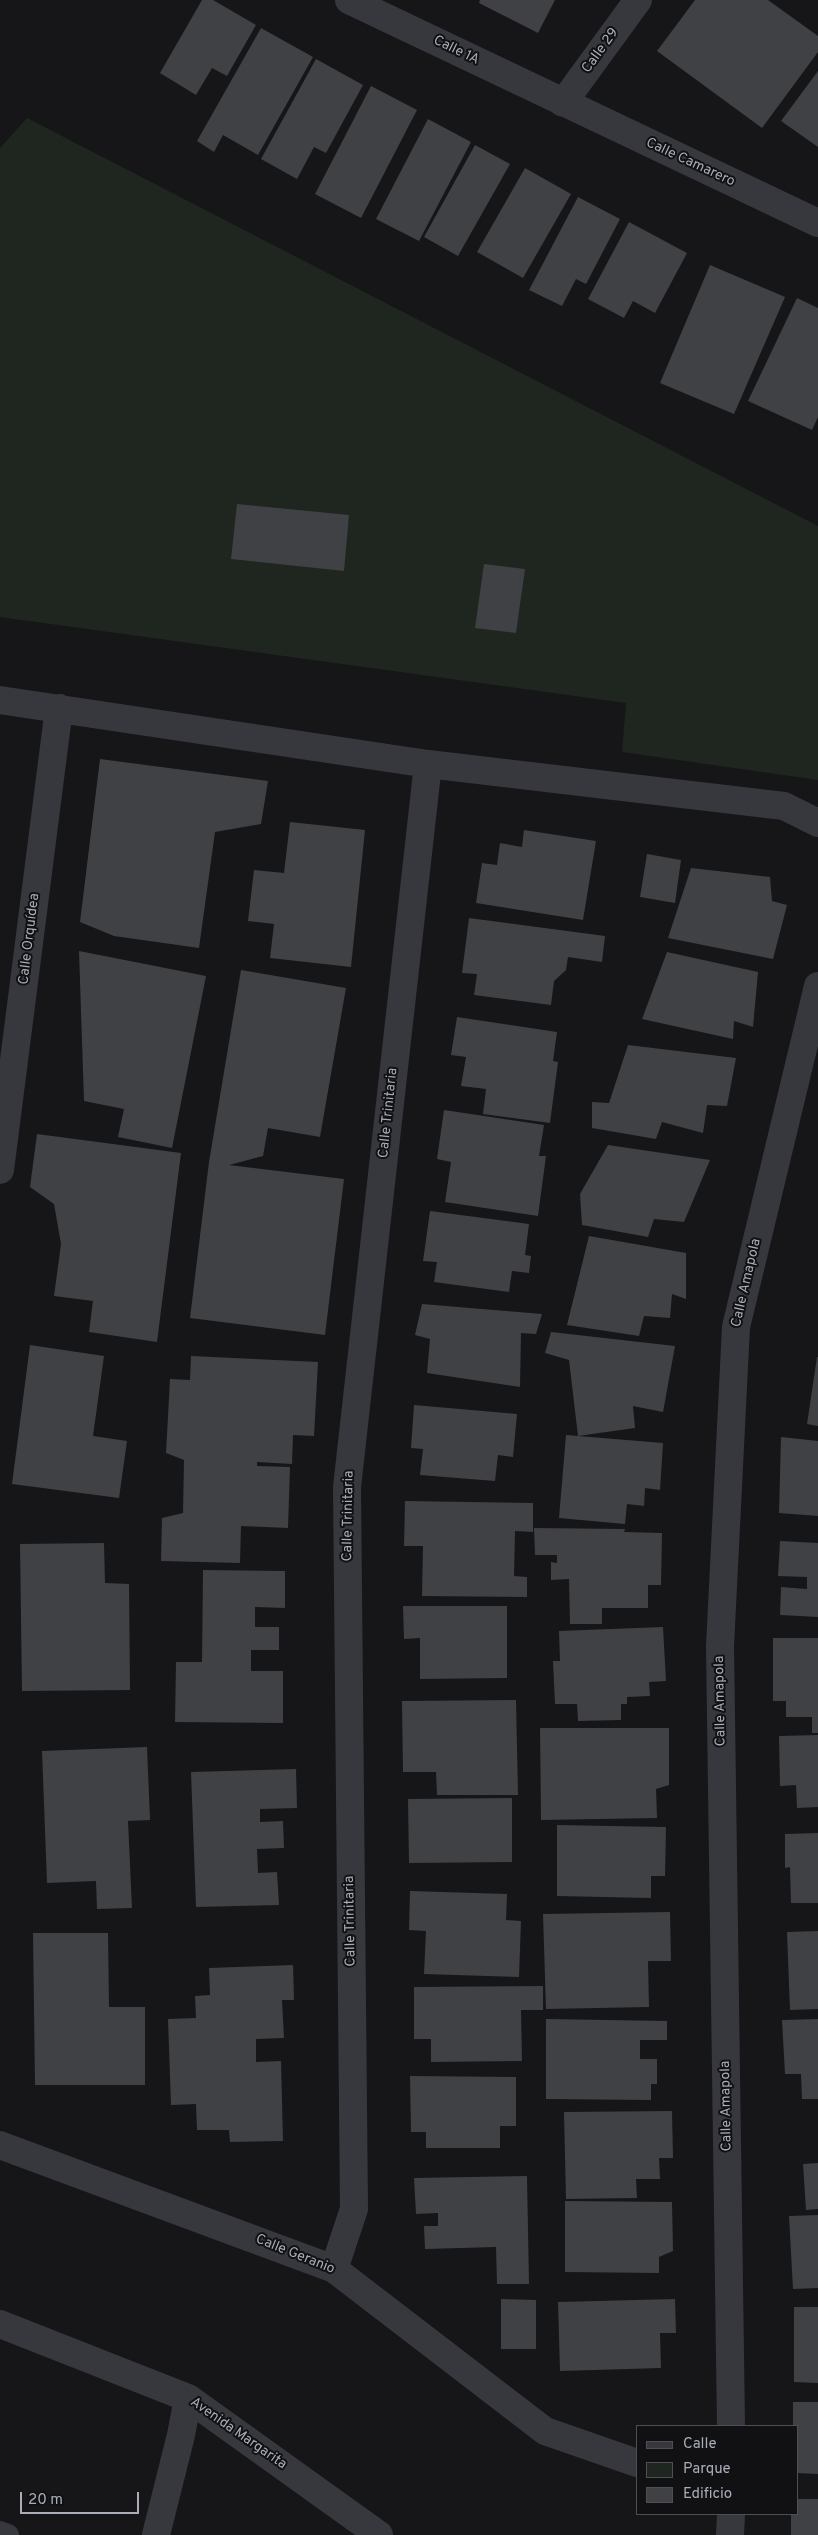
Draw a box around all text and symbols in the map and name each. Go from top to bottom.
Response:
street label: Calle 29 [579,25,623,77]
street label: Calle 1A [430,33,482,69]
street label: Calle Camarero [643,135,737,191]
street label: Calle Orquídea [16,892,44,986]
street label: Calle Trinitaria [376,1067,402,1159]
street label: Calle Amapola [729,1237,765,1329]
street label: Calle Trinitaria [340,1470,358,1562]
street label: Calle Amapola [712,1656,730,1746]
street label: Calle Trinitaria [342,1875,360,1967]
street label: Calle Amapola [718,2061,736,2151]
street label: Calle Geranio [253,2232,337,2278]
street label: Avenida Margarita [186,2394,290,2474]
legend [636,2425,798,2515]
text: Calle [683,2435,717,2454]
text: Parque [683,2460,731,2479]
scale bar [22,2482,141,2514]
text: Edificio [683,2485,732,2504]
text: 20 m [28,2491,63,2510]

